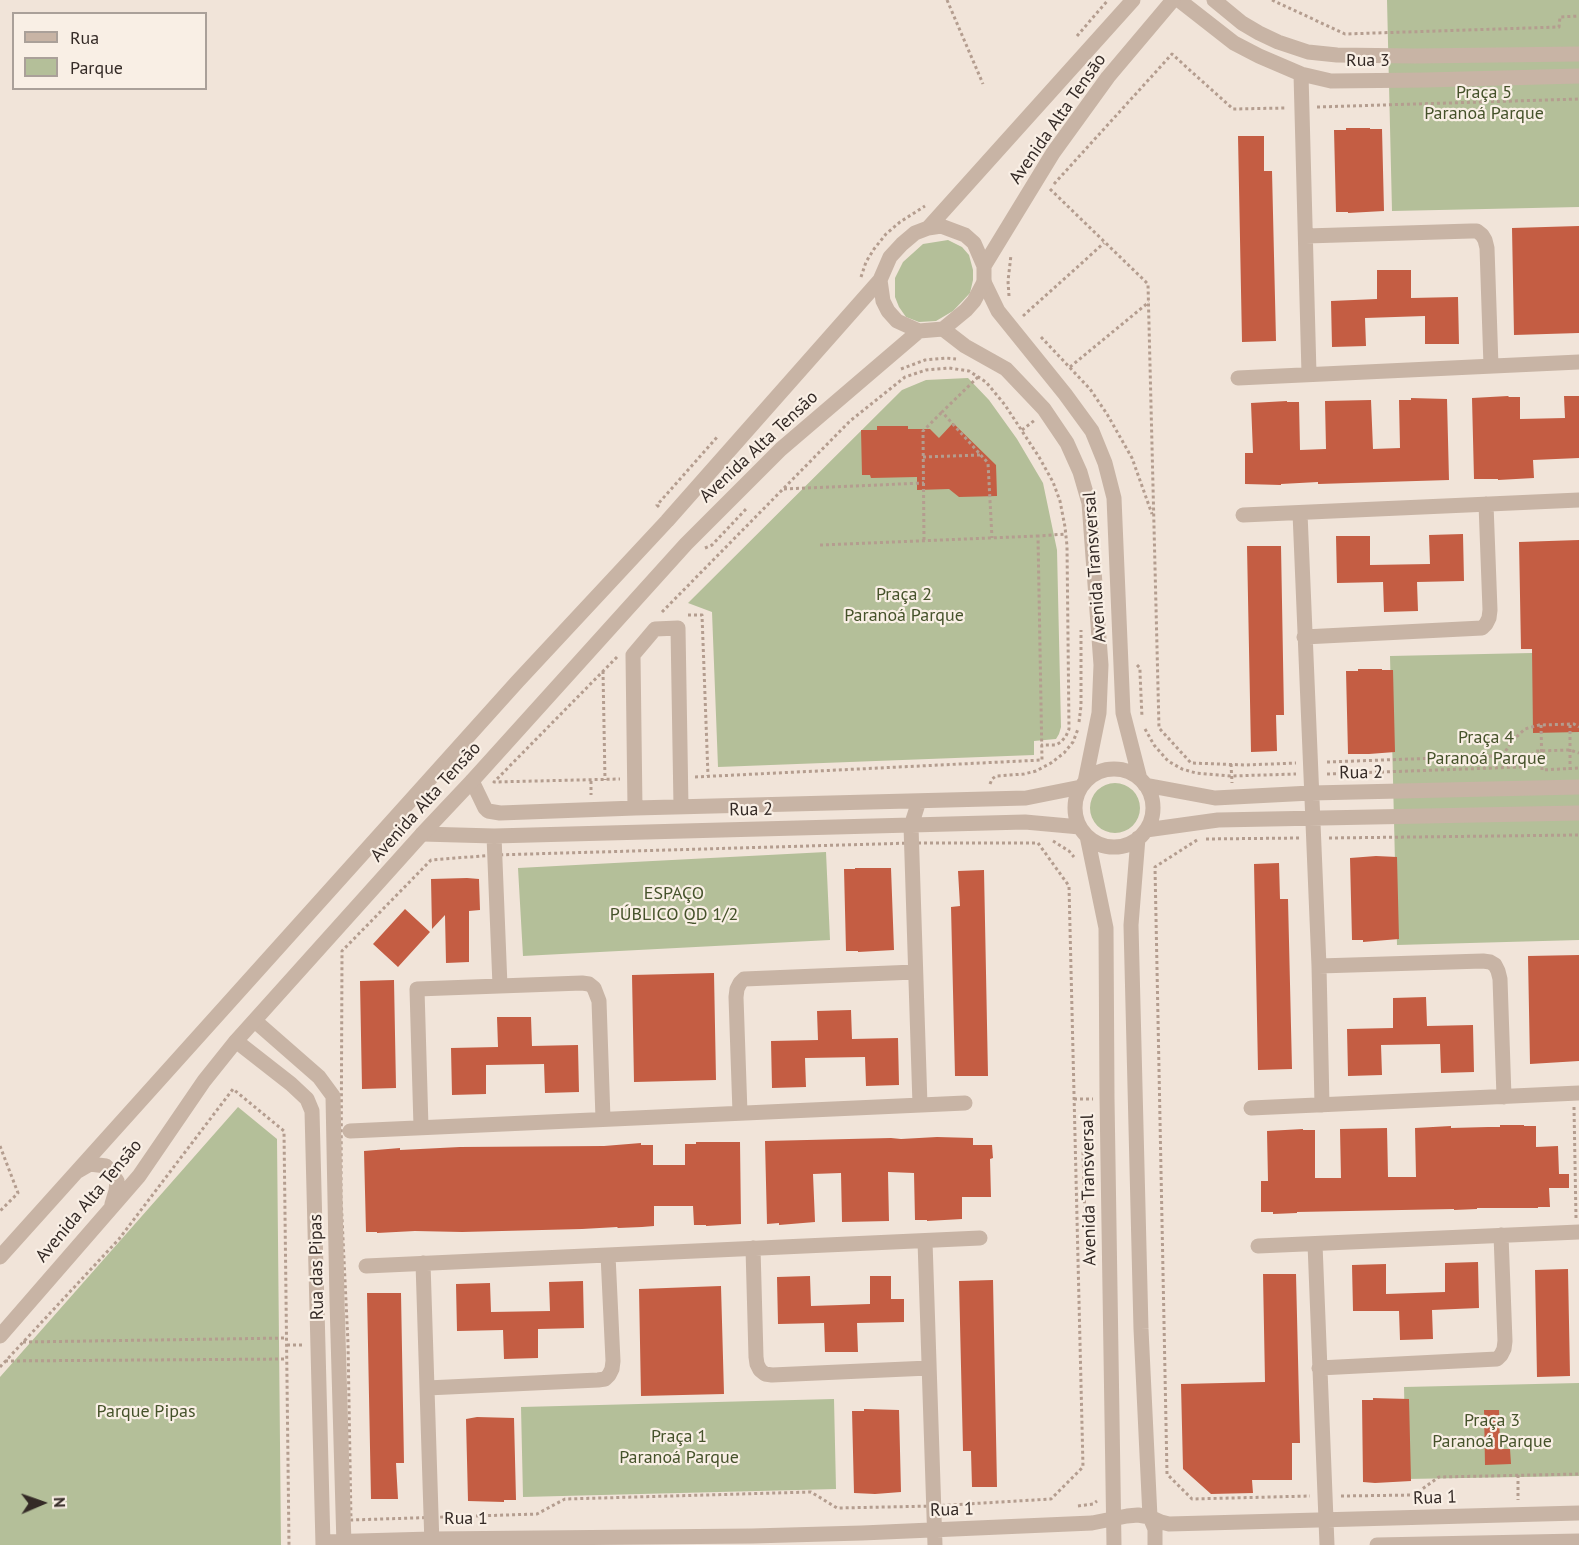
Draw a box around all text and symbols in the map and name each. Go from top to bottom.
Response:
legend [12,12,207,90]
text: Rua [70,26,99,49]
street label: Avenida Alta Tensāo [1005,50,1111,188]
street label: Rua 3 [1346,50,1390,72]
text: Parque [70,56,123,79]
park label: Praça 5 Paranoá Parque [1424,82,1544,124]
street label: Avenida Alta Tensão [695,387,823,507]
street label: Avenida Transversal [1079,491,1111,643]
park label: Praça 2 Paranoá Parque [844,584,964,626]
park label: Praça 4 Paranoá Parque [1426,727,1546,770]
street label: Avenida Alta Tensão [366,738,486,866]
street label: Rua 2 [1339,762,1383,784]
street label: Rua 2 [729,799,773,821]
park label: ESPAÇO PÚBLICO QD 1/2 [610,883,738,926]
street label: Avenida Transversal [1077,1114,1101,1266]
street label: Avenida Alta Tensão [31,1135,147,1267]
street label: Rua das Pipas [305,1214,329,1320]
park label: Parque Pipas [97,1401,195,1423]
park label: Praça 3 Paranoá Parque [1432,1410,1552,1452]
park label: Praça 1 Paranoá Parque [619,1426,739,1468]
north arrow [12,1473,72,1533]
street label: Rua 1 [1413,1486,1457,1510]
text: N [50,1497,70,1508]
street label: Rua 1 [930,1498,974,1522]
street label: Rua 1 [444,1508,488,1530]

